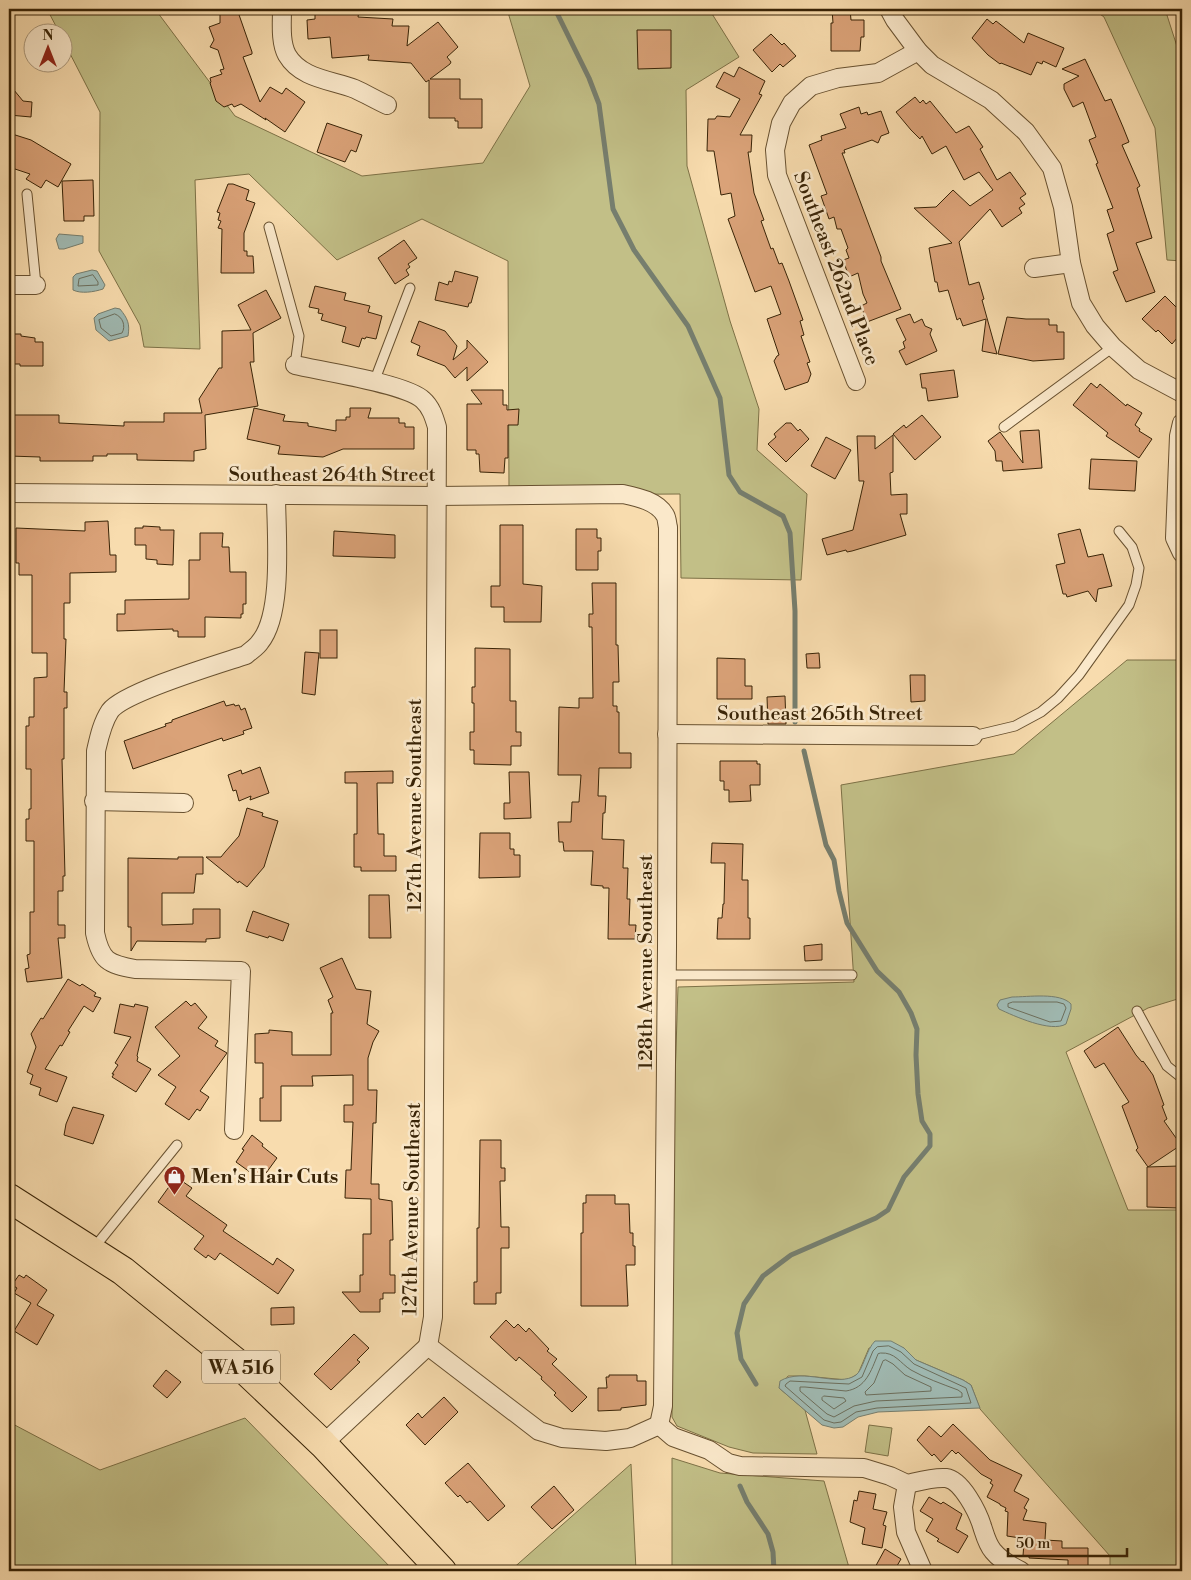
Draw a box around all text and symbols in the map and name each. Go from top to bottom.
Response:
north arrow [22,22,72,72]
text: N [42,27,54,45]
street label: Southeast 262nd Place [787,168,884,369]
street label: Southeast 264th Street [228,463,436,488]
street label: 127th Avenue Southeast [403,698,428,912]
street label: Southeast 265th Street [717,702,923,727]
street label: 128th Avenue Southeast [634,854,659,1070]
street label: 127th Avenue Southeast [398,1102,427,1316]
shop icon: Men's Hair Cuts [163,1164,187,1195]
place label: Men's Hair Cuts [191,1165,338,1190]
road number: WA 516 [202,1350,280,1384]
scale bar [1008,1525,1127,1557]
text: 50 m [1016,1534,1050,1553]

